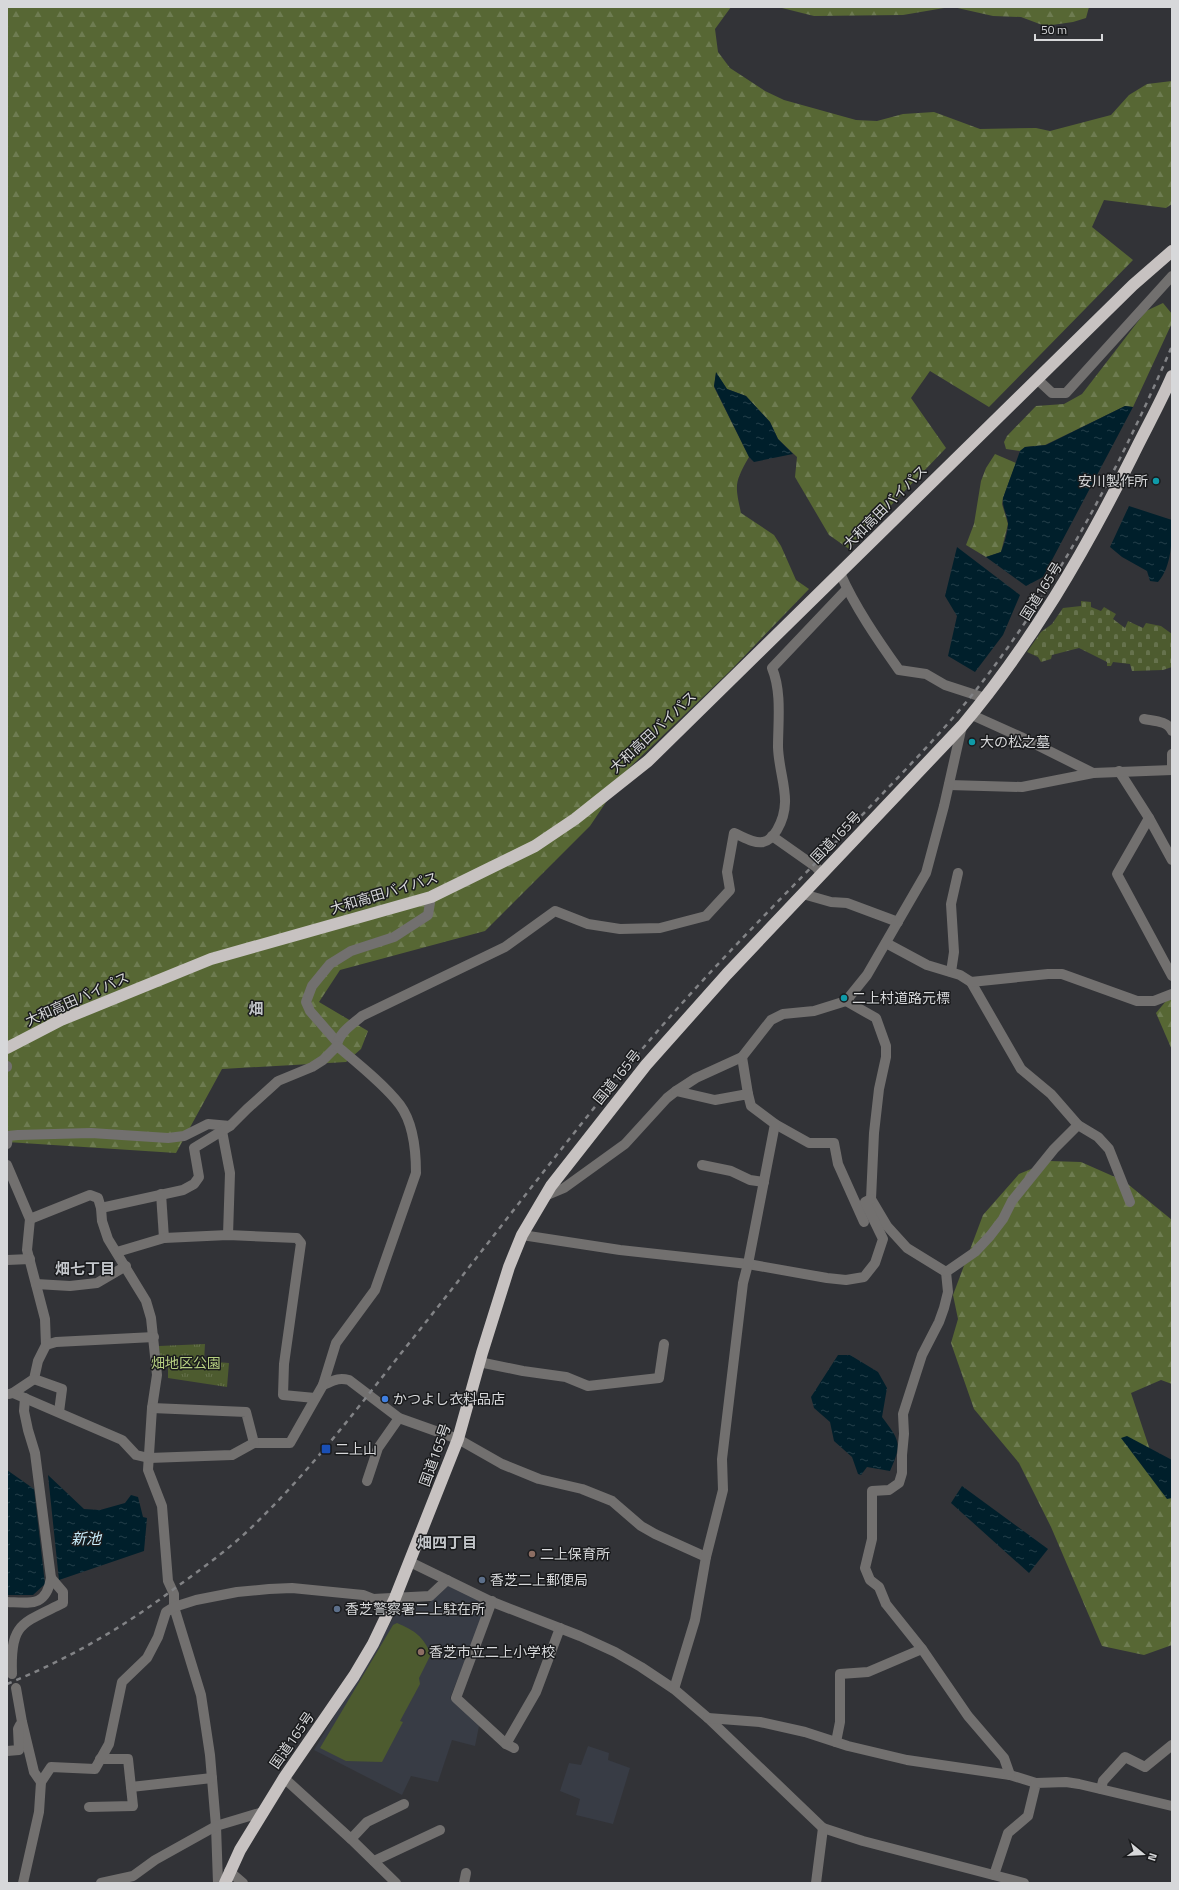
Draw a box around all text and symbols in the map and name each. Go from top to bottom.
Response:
scale bar [1035,16,1102,42]
text: 50 m [1041,20,1067,39]
street label: 大和高田バイパス [838,460,932,554]
place label: 安川製作所 [1078,470,1148,491]
marker: 安川製作所 [1151,476,1161,486]
street label: 国道165号 [1014,557,1067,624]
street label: 大和高田バイパス [605,686,701,777]
place label: 大の松之墓 [980,731,1050,752]
marker: 大の松之墓 [967,737,977,747]
street label: 国道165号 [805,806,866,868]
street label: 大和高田バイパス [327,866,440,919]
street label: 大和高田バイパス [21,966,132,1031]
place label: 二上村道路元標 [852,987,950,1008]
marker: 二上村道路元標 [839,993,849,1003]
district label: 畑 [248,997,264,1020]
street label: 国道165号 [588,1045,645,1109]
district label: 畑七丁目 [55,1257,115,1280]
park label: 畑地区公園 [151,1352,221,1373]
place label: かつよし衣料品店 [393,1388,505,1409]
marker: かつよし衣料品店 [380,1394,390,1404]
street label: 国道165号 [413,1420,456,1489]
place label: 二上山 [335,1438,377,1459]
marker: 二上山 [320,1443,332,1455]
water label: 新池 [71,1527,103,1550]
district label: 畑四丁目 [417,1531,477,1554]
place label: 二上保育所 [540,1543,610,1564]
marker: 二上保育所 [527,1549,537,1559]
place label: 香芝二上郵便局 [490,1569,588,1590]
marker: 香芝二上郵便局 [477,1575,487,1585]
place label: 香芝警察署二上駐在所 [345,1598,485,1619]
marker: 香芝警察署二上駐在所 [332,1604,342,1614]
place label: 香芝市立二上小学校 [429,1641,555,1662]
marker: 香芝市立二上小学校 [416,1647,426,1657]
street label: 国道165号 [264,1707,319,1773]
north arrow [1123,1834,1163,1874]
text: N [1144,1851,1161,1863]

